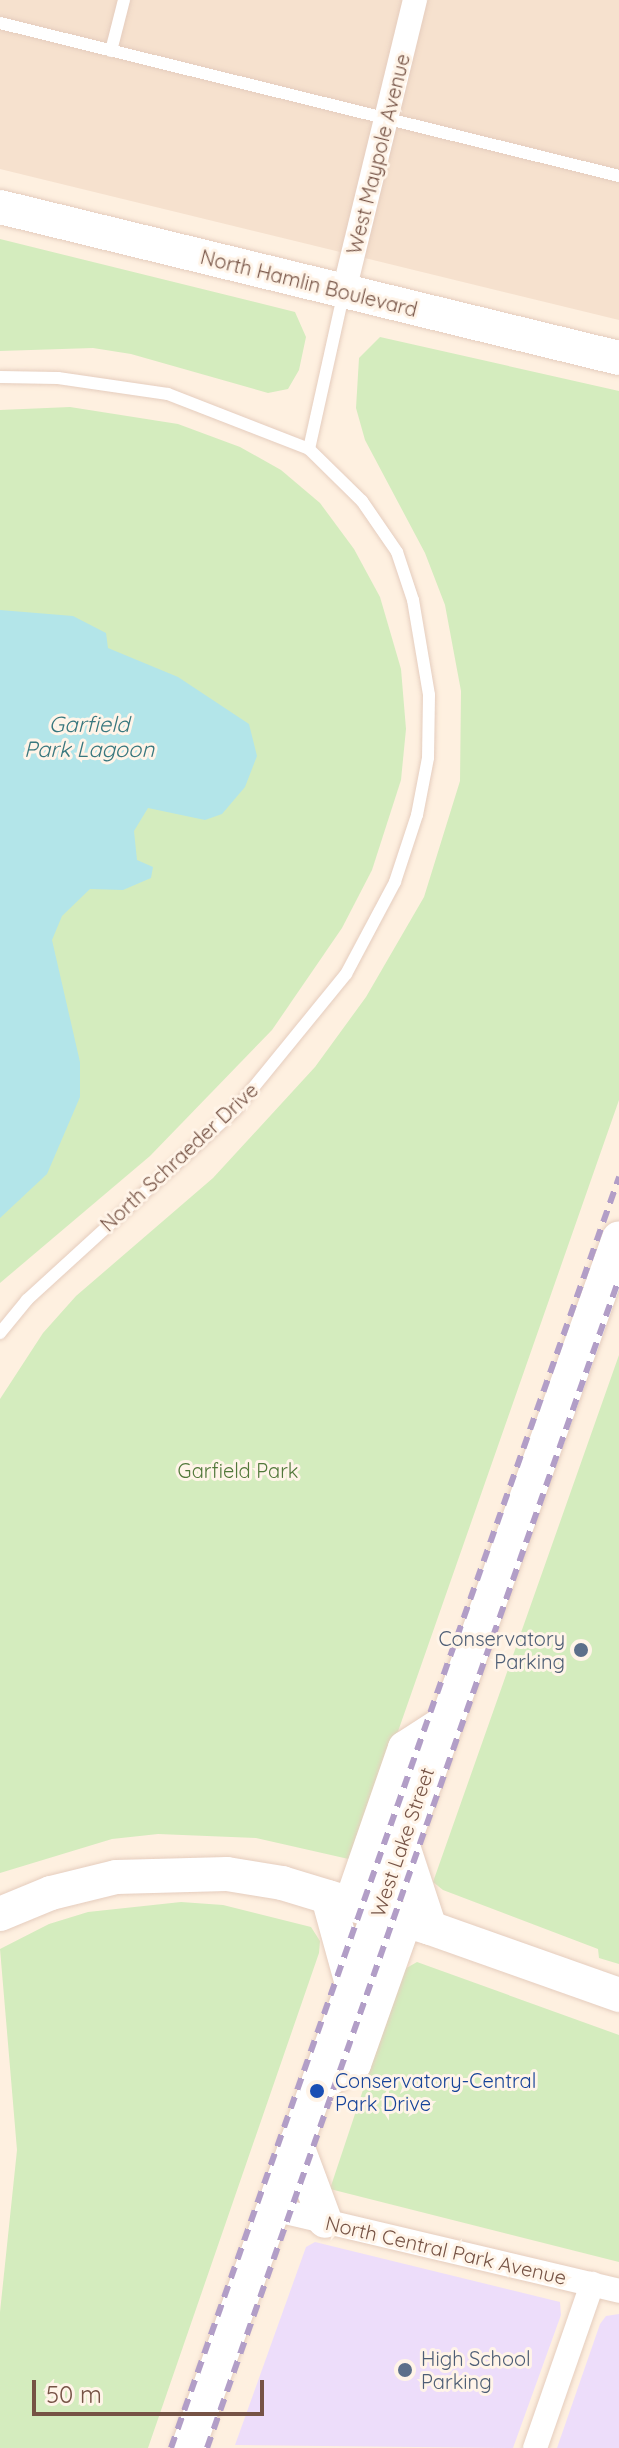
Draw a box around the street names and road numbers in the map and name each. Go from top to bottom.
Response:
street label: West Maypole Avenue [341,51,415,257]
street label: North Hamlin Boulevard [198,244,420,322]
street label: North Schraeder Drive [95,1078,263,1236]
street label: West Lake Street [365,1764,439,1920]
street label: North Central Park Avenue [323,2211,569,2289]

